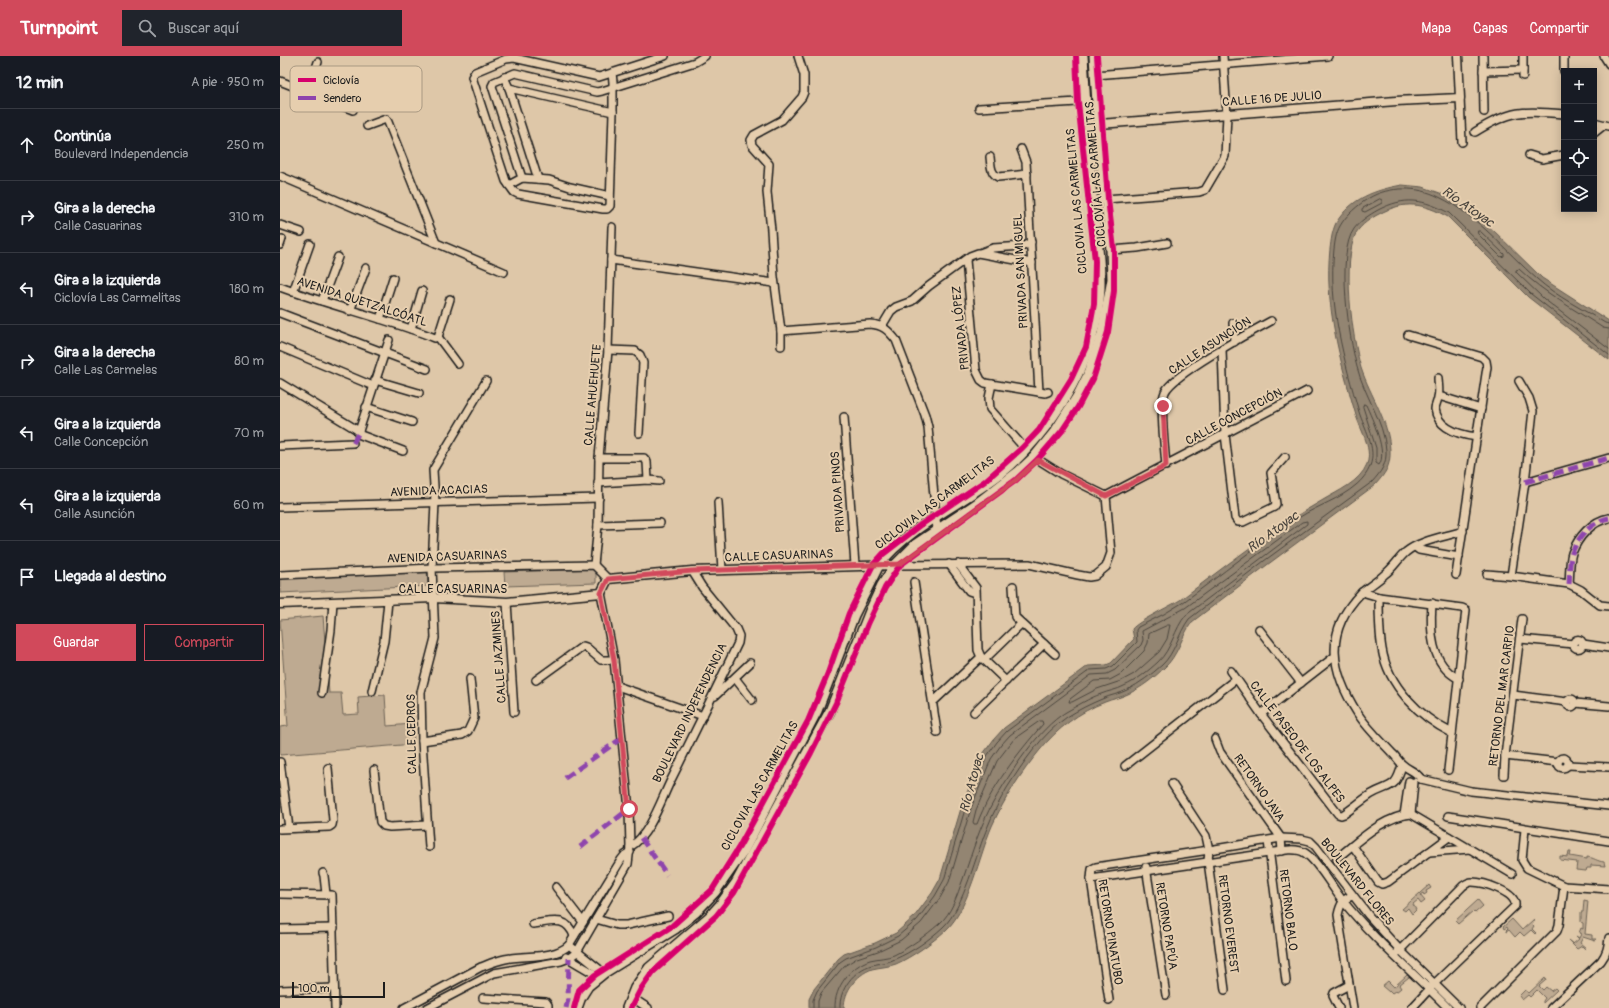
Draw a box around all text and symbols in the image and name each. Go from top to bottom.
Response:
search box [122,10,402,46]
text: Turnpoint [20,16,98,40]
icon: search [136,17,158,39]
text: Buscar aquí [168,19,239,38]
text: Mapa [1421,20,1451,37]
text: Capas [1473,20,1508,37]
text: Compartir [1530,20,1589,37]
legend [290,66,422,112]
map controls [1561,68,1597,212]
button: + [1561,68,1597,104]
text: 12 min [16,72,63,93]
text: A pie · 950 m [191,74,264,90]
text: Ciclovía [323,74,359,87]
street label: CALLE 16 DE JULIO [1222,88,1323,110]
text: Sendero [323,92,361,105]
street label: CICLOVÍA LAS CARMELITAS [1081,101,1110,247]
button: − [1561,104,1597,140]
text: Continúa [54,127,111,146]
street label: CICLOVIA LAS CARMELITAS [1063,128,1091,274]
icon: ahead [16,134,38,156]
text: 250 m [226,137,264,153]
button: locate [1561,140,1597,176]
text: Boulevard Independencia [54,146,188,162]
button: layers [1561,176,1597,212]
water label: Río Atoyac [1439,183,1498,232]
text: Gira a la derecha [54,199,155,218]
icon: right [16,206,38,228]
text: 310 m [228,209,264,225]
street label: PRIVADA SAN MIGUEL [1010,213,1032,329]
text: Calle Casuarinas [54,218,142,234]
text: Gira a la izquierda [54,271,161,290]
street label: AVENIDA QUETZALCÓATL [295,273,430,330]
icon: left [16,278,38,300]
text: 180 m [229,281,264,297]
street label: PRIVADA LÓPEZ [948,285,973,371]
text: Ciclovía Las Carmelitas [54,290,181,306]
street label: CALLE ASUNCIÓN [1165,313,1254,378]
text: Gira a la derecha [54,343,155,362]
street label: CALLE AHUEHUETE [581,344,605,446]
icon: right [16,350,38,372]
text: 80 m [234,353,264,369]
text: Calle Las Carmelas [54,362,157,378]
street label: CALLE CONCEPCIÓN [1183,384,1285,449]
route end [1154,397,1172,415]
text: Gira a la izquierda [54,415,161,434]
icon: left [16,422,38,444]
text: 70 m [234,425,264,441]
text: Calle Concepción [54,434,148,450]
street label: PRIVADA PINOS [828,451,848,533]
street label: CICLOVIA LAS CARMELITAS [872,453,998,553]
street label: AVENIDA ACACIAS [390,482,488,500]
text: Gira a la izquierda [54,487,161,506]
icon: left [16,494,38,516]
text: 60 m [233,497,264,513]
text: Calle Asunción [54,506,135,522]
water label: Río Atoyac [1244,507,1303,556]
street label: AVENIDA CASUARINAS [387,547,507,567]
street label: CALLE CASUARINAS [724,547,834,565]
icon: arrive [16,566,38,588]
text: Llegada al destino [54,567,166,586]
street label: CALLE CASUARINAS [399,582,507,597]
street label: CALLE JAZMINES [488,610,510,704]
button: Guardar [16,624,136,661]
button: Compartir [144,624,264,661]
street label: RETORNO DEL MAR CARPIO [1486,624,1518,767]
street label: BOULEVARD INDEPENDENCIA [650,640,731,785]
street label: CALLE PASEO DE LOS ALPES [1246,678,1348,806]
street label: CALLE CEDROS [404,694,420,774]
street label: CICLOVIA LAS CARMELITAS [718,719,802,853]
water label: Río Atoyac [957,751,988,814]
street label: RETORNO JAVA [1230,751,1288,825]
route start [620,800,638,818]
street label: BOULEVARD FLORES [1317,835,1397,929]
street label: RETORNO BALO [1276,869,1300,952]
street label: RETORNO EVEREST [1215,874,1242,975]
street label: RETORNO PINATUBO [1094,878,1126,986]
street label: RETORNO PAPÚA [1152,881,1181,971]
scale bar [292,980,385,999]
text: 100 m [298,982,329,995]

